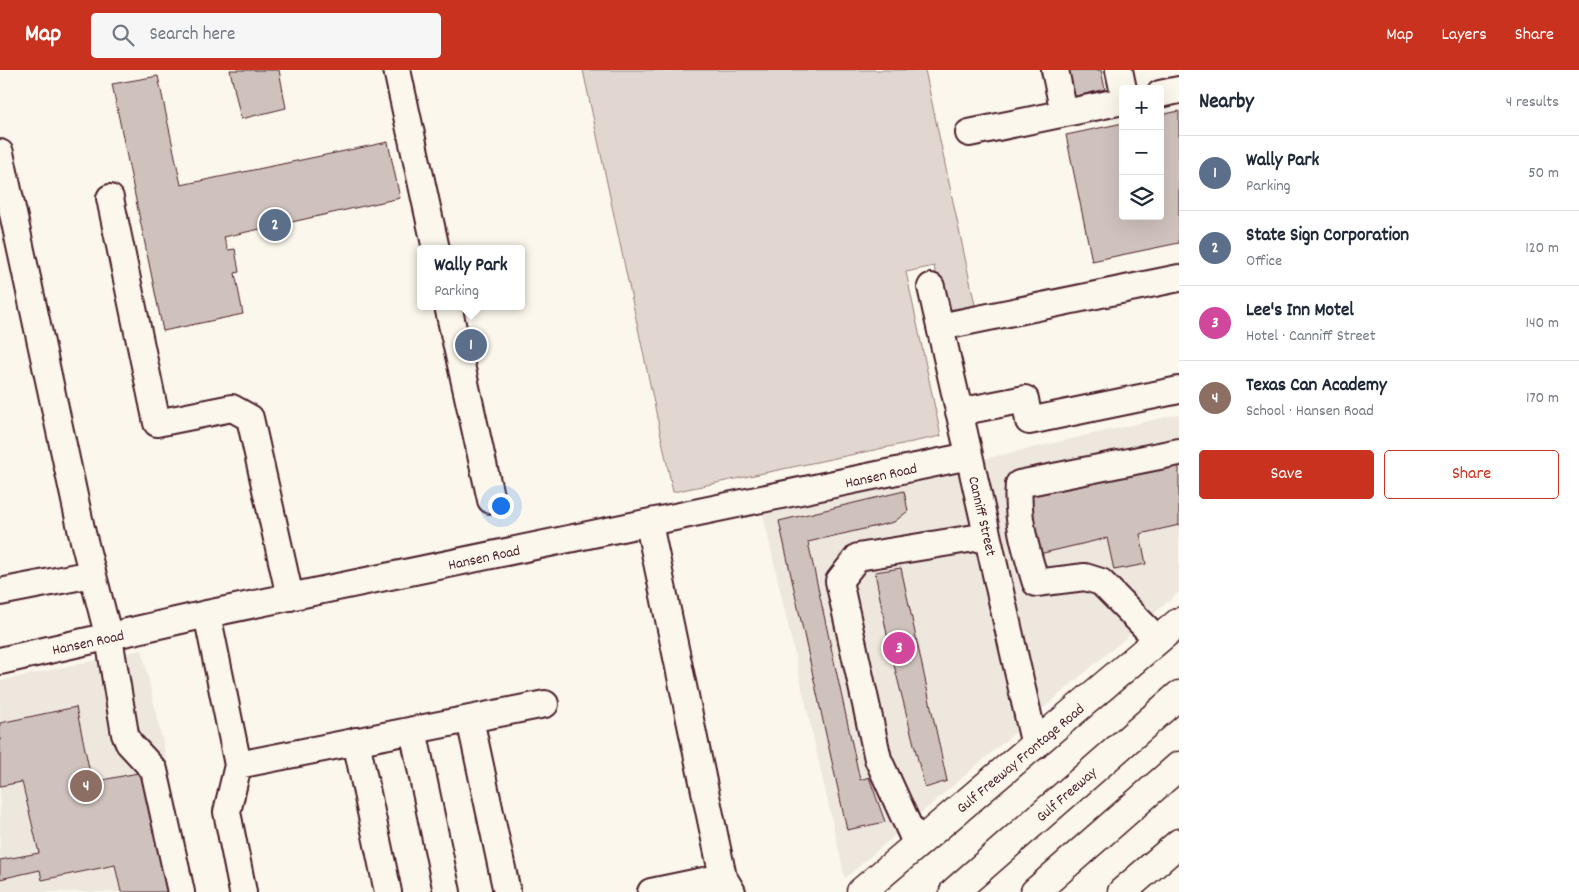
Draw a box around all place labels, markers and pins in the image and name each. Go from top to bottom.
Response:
pin: 2 [259,206,291,244]
pin: 1 [455,326,487,364]
pin: 3 [883,629,915,667]
pin: 4 [70,767,102,805]

